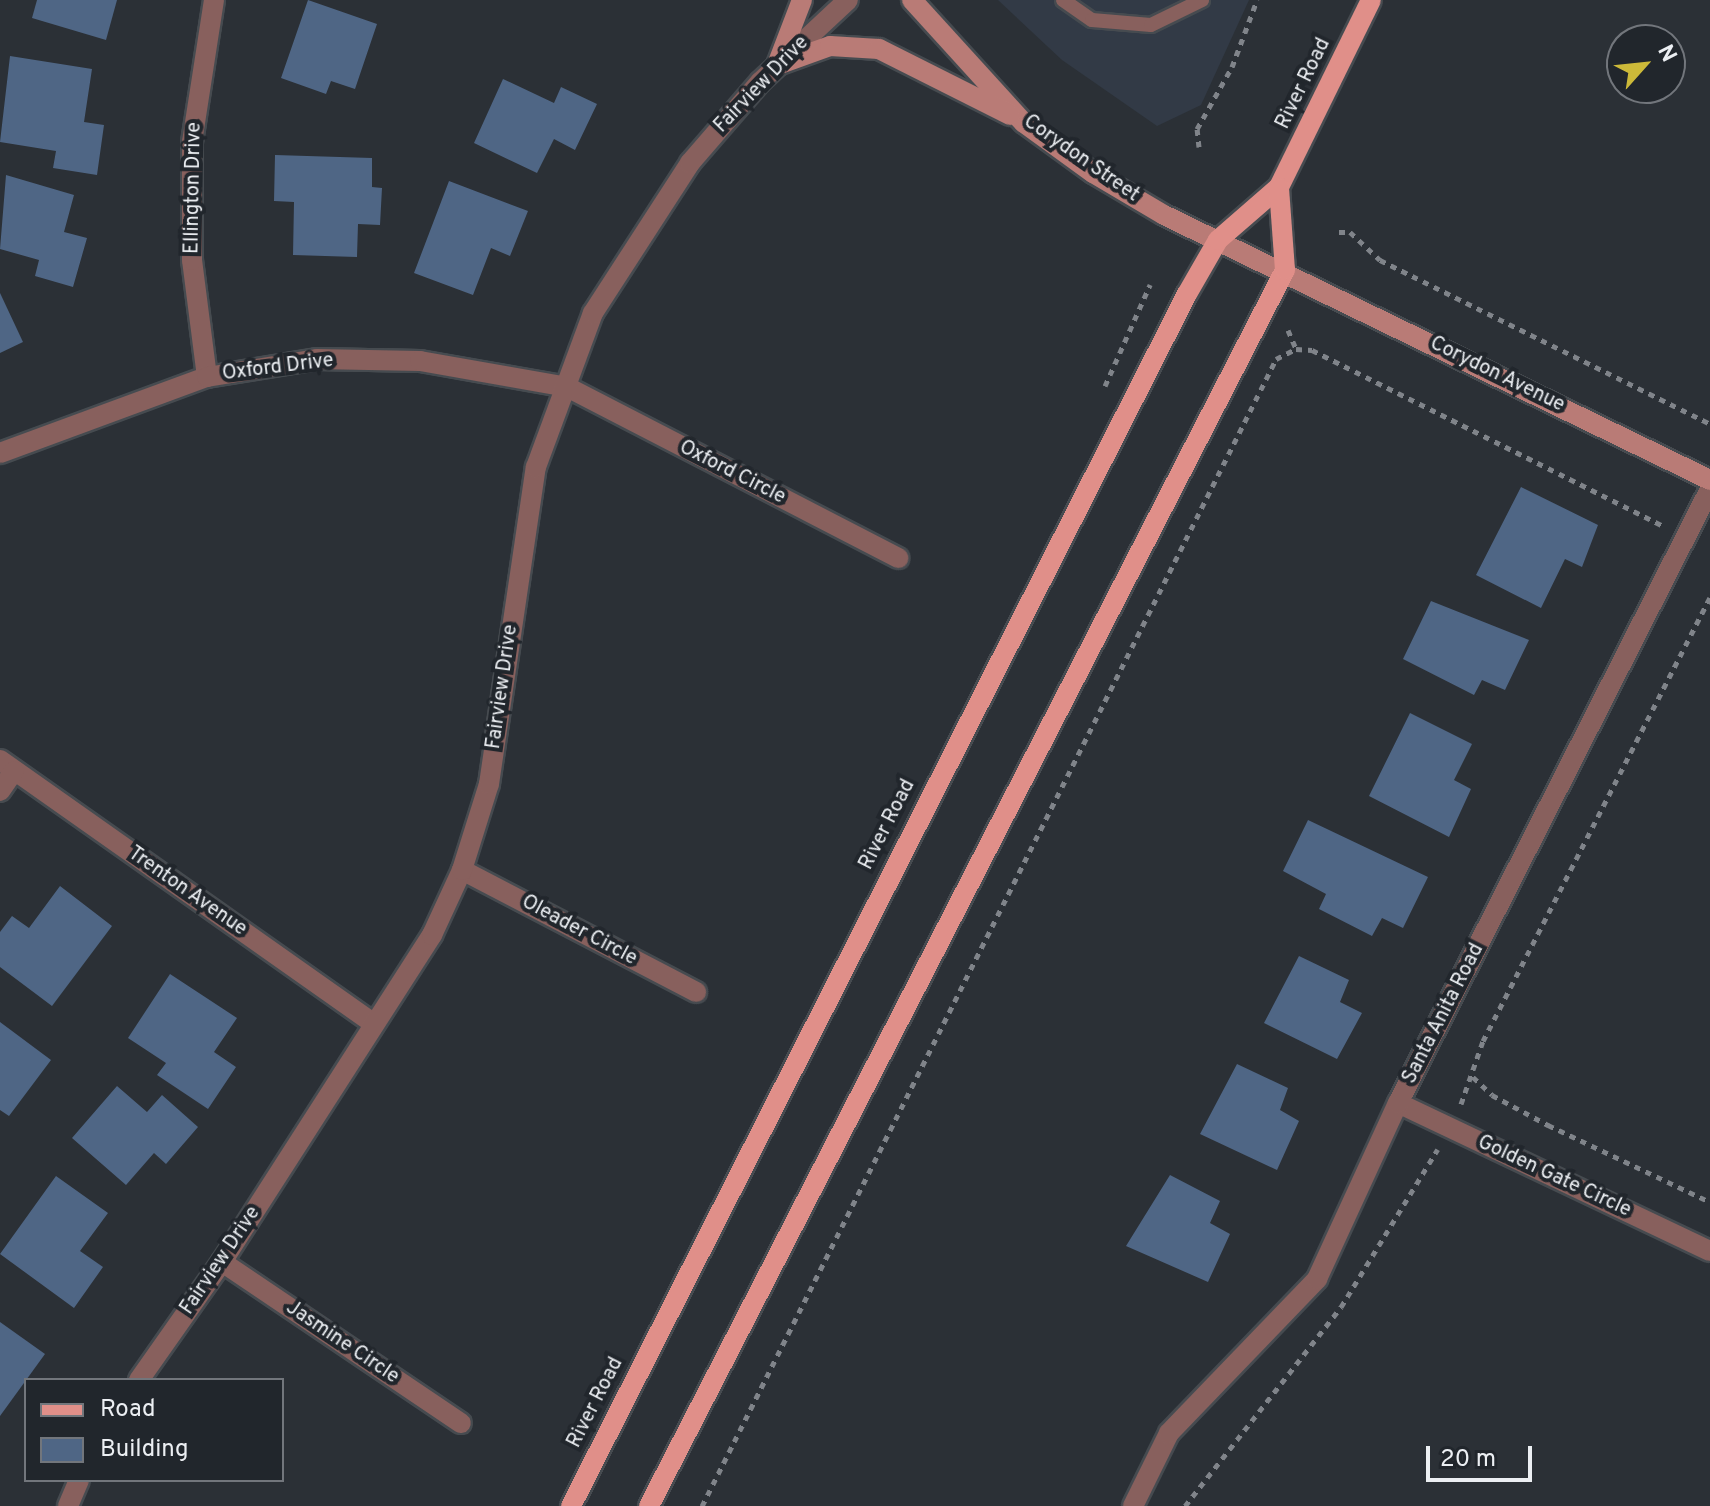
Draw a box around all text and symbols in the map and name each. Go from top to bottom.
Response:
north arrow [1606,24,1686,104]
street label: Fairview Drive [710,32,814,138]
street label: River Road [1272,35,1336,133]
text: N [1650,41,1682,67]
street label: Corydon Street [1018,110,1144,208]
street label: Ellington Drive [181,122,207,254]
street label: Corydon Avenue [1425,332,1569,418]
street label: Oxford Drive [221,349,335,387]
street label: Oxford Circle [675,436,789,510]
street label: Fairview Drive [482,623,524,751]
street label: River Road [855,776,921,874]
street label: Trenton Avenue [123,842,251,942]
street label: Oleader Circle [517,891,641,971]
street label: Santa Anita Road [1398,939,1490,1089]
street label: Golden Gate Circle [1474,1131,1634,1223]
street label: Fairview Drive [176,1202,266,1320]
street label: Jasmine Circle [281,1296,403,1390]
street label: River Road [563,1354,629,1452]
legend [24,1378,284,1482]
text: Road [100,1395,156,1425]
scale bar [1430,1430,1536,1480]
text: Building [100,1435,189,1465]
text: 20 m [1440,1445,1496,1475]

